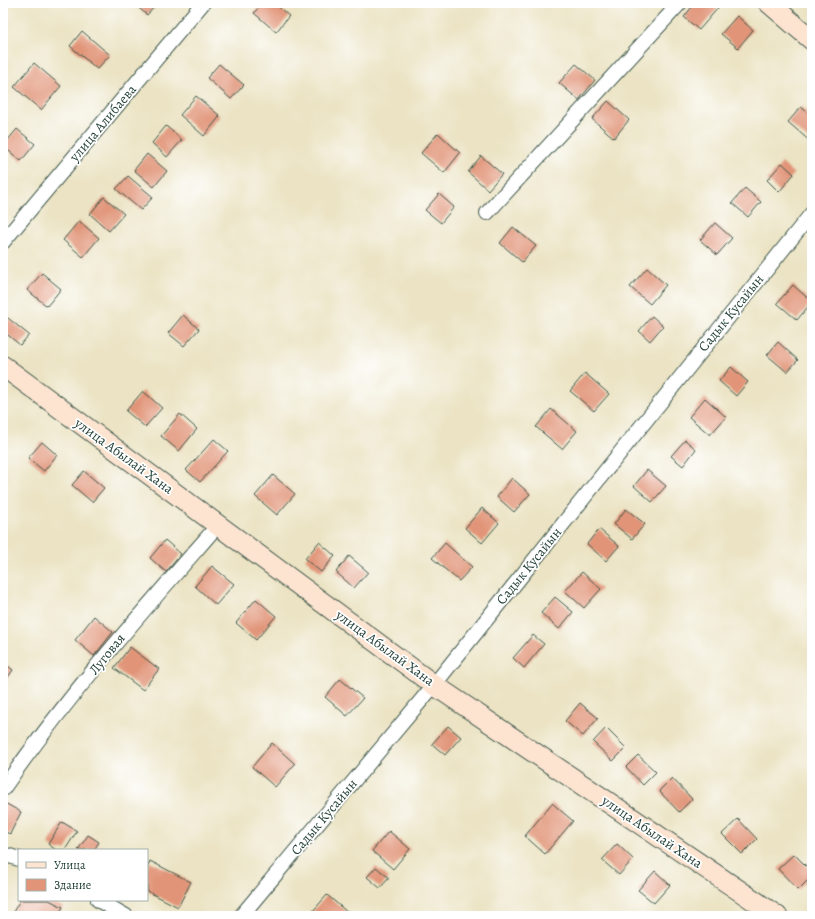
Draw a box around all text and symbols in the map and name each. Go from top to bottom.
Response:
street label: улица Алибаева [64,80,141,166]
street label: Садык Кусайын [694,270,768,356]
street label: улица Абылай Хана [70,413,178,499]
street label: Садык Кусайын [492,523,566,609]
street label: улица Абылай Хана [331,605,439,691]
street label: Луговая [85,629,130,679]
street label: Садык Кусайын [286,775,362,859]
street label: улица Абылай Хана [597,791,707,873]
legend [18,849,148,901]
text: Улица [54,857,86,873]
text: Здание [54,877,91,893]

